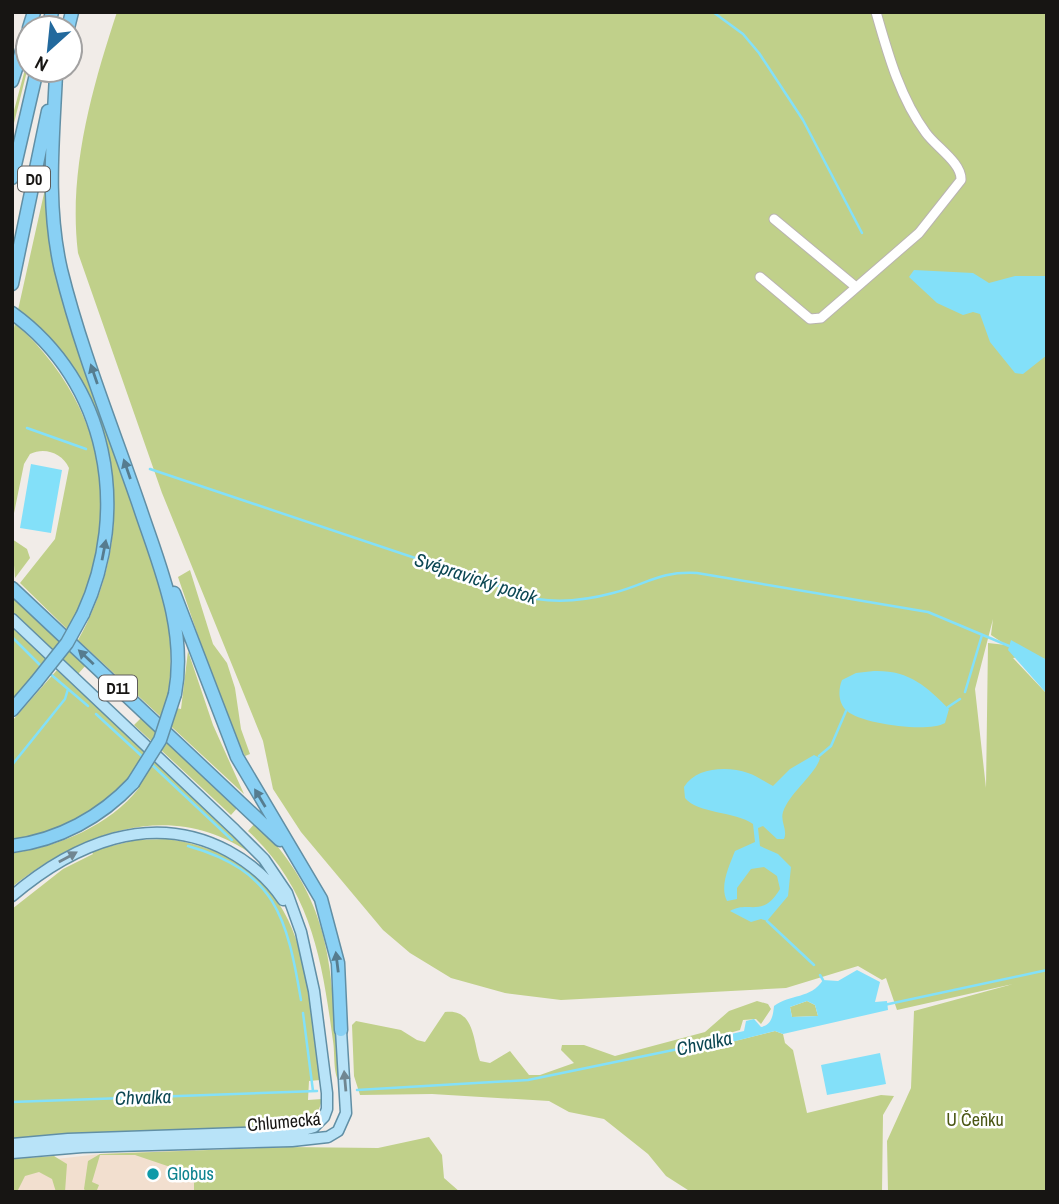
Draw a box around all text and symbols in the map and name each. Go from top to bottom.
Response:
north arrow [14,14,84,84]
text: N [30,50,52,78]
road number: D0 [18,167,50,192]
one-way arrow [88,363,99,384]
one-way arrow [121,458,131,479]
one-way arrow [99,539,110,561]
water label: Svépravický potok [411,546,542,610]
one-way arrow [78,650,95,666]
road number: D11 [99,676,137,701]
one-way arrow [254,789,266,808]
one-way arrow [58,851,78,863]
one-way arrow [331,950,342,972]
water label: Chvalka [674,1024,735,1062]
one-way arrow [339,1070,350,1092]
water label: Chvalka [114,1083,172,1111]
street label: Chlumecká [246,1106,322,1137]
park label: U Čeňku [946,1107,1004,1132]
place label: Globus [167,1161,214,1186]
marker: Globus [145,1166,161,1182]

